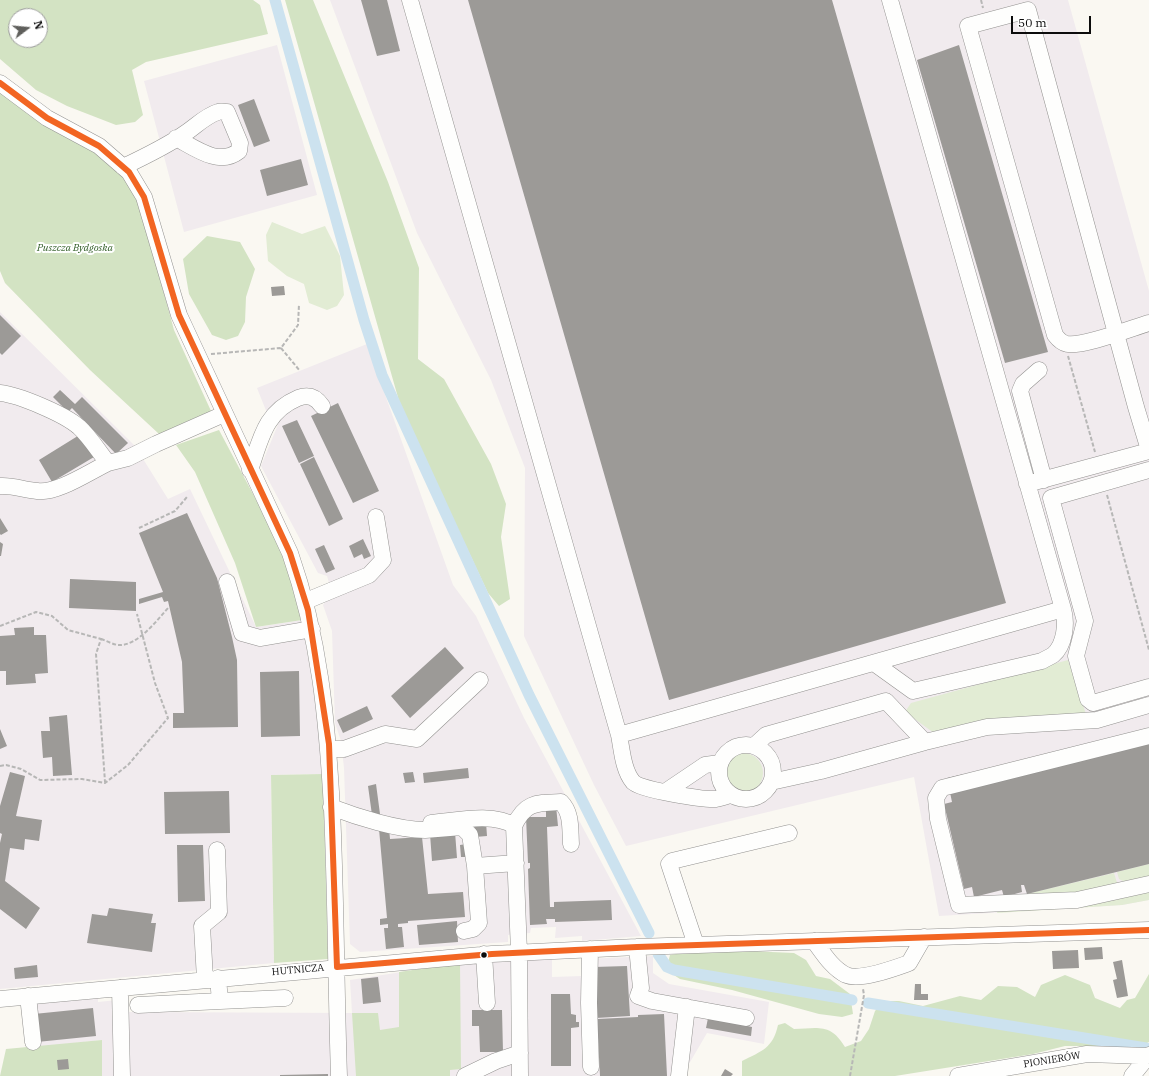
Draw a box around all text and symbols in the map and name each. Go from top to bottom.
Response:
north arrow [8,8,48,48]
scale bar [1013,8,1093,34]
text: 50 m [1018,15,1047,30]
text: N [31,19,47,31]
park label: Puszcza Bydgoska [37,242,113,254]
unlabelled marker [479,950,489,960]
street label: HUTNICZA [271,962,325,978]
street label: PIONIERÓW [1023,1050,1081,1070]

